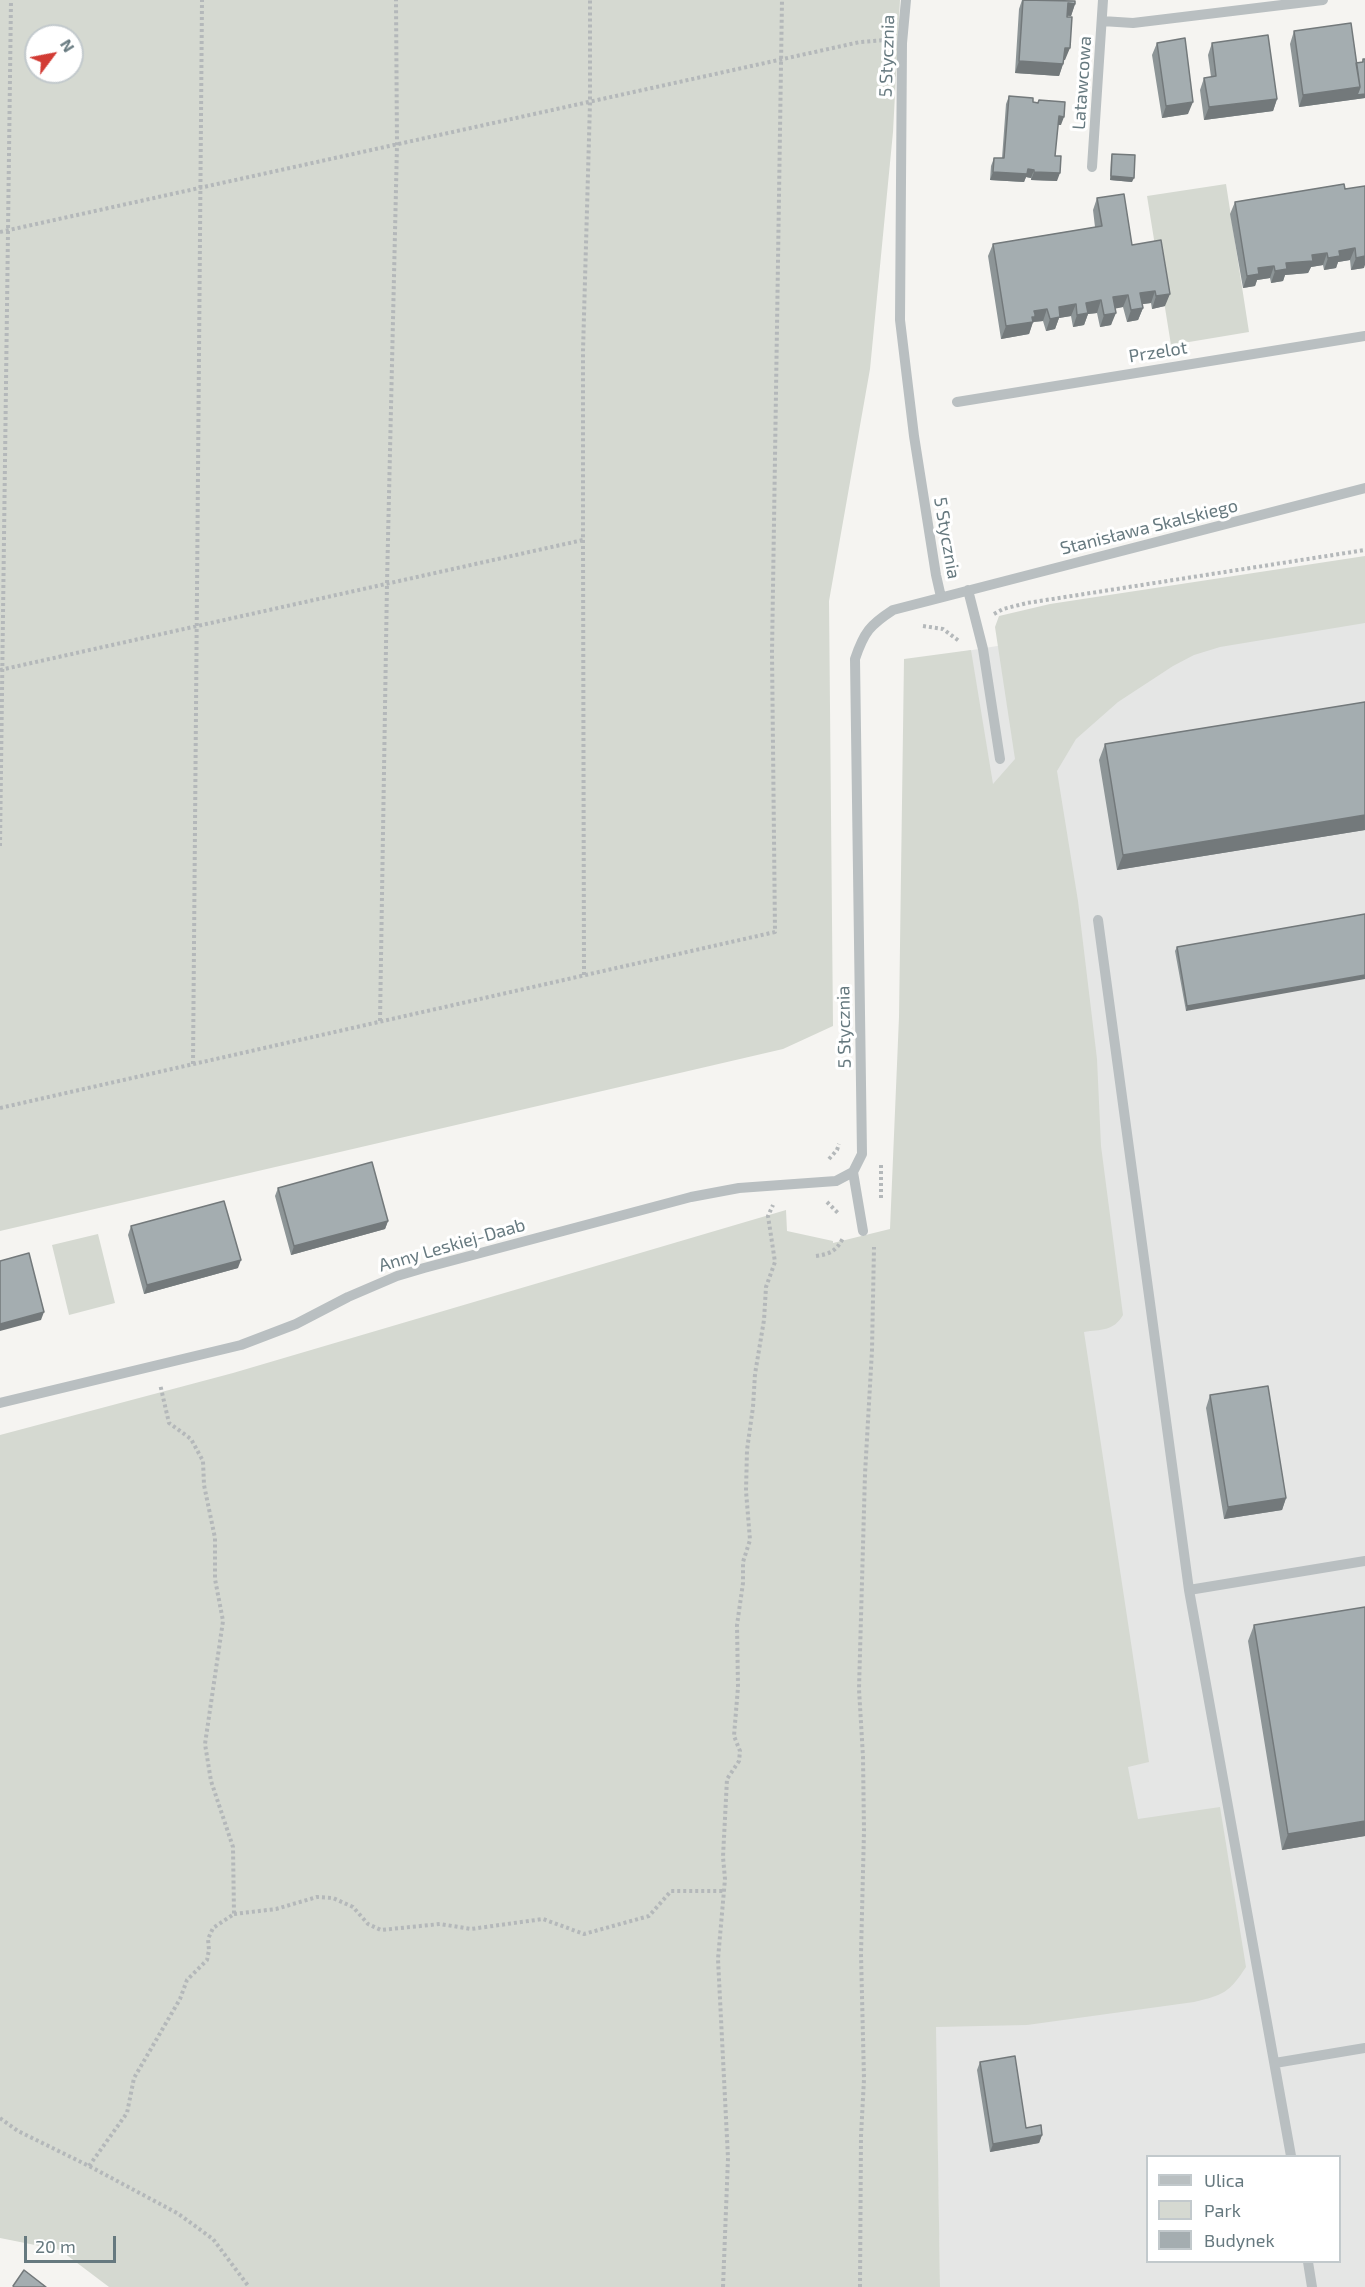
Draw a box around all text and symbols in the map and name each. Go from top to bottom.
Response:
street label: 5 Stycznia [875,14,899,98]
north arrow [24,24,84,84]
text: N [57,35,79,55]
street label: Latawcowa [1068,35,1096,131]
street label: Przelot [1127,337,1189,367]
street label: Stanisława Skalskiego [1058,494,1240,560]
street label: 5 Stycznia [929,495,965,581]
street label: 5 Stycznia [832,985,856,1069]
street label: Anny Leskiej-Daab [376,1214,528,1276]
legend [1146,2155,1341,2263]
text: Ulica [1204,2169,1244,2191]
text: Park [1204,2199,1241,2221]
scale bar [27,2224,118,2262]
text: Budynek [1204,2229,1275,2251]
text: 20 m [35,2235,76,2257]

